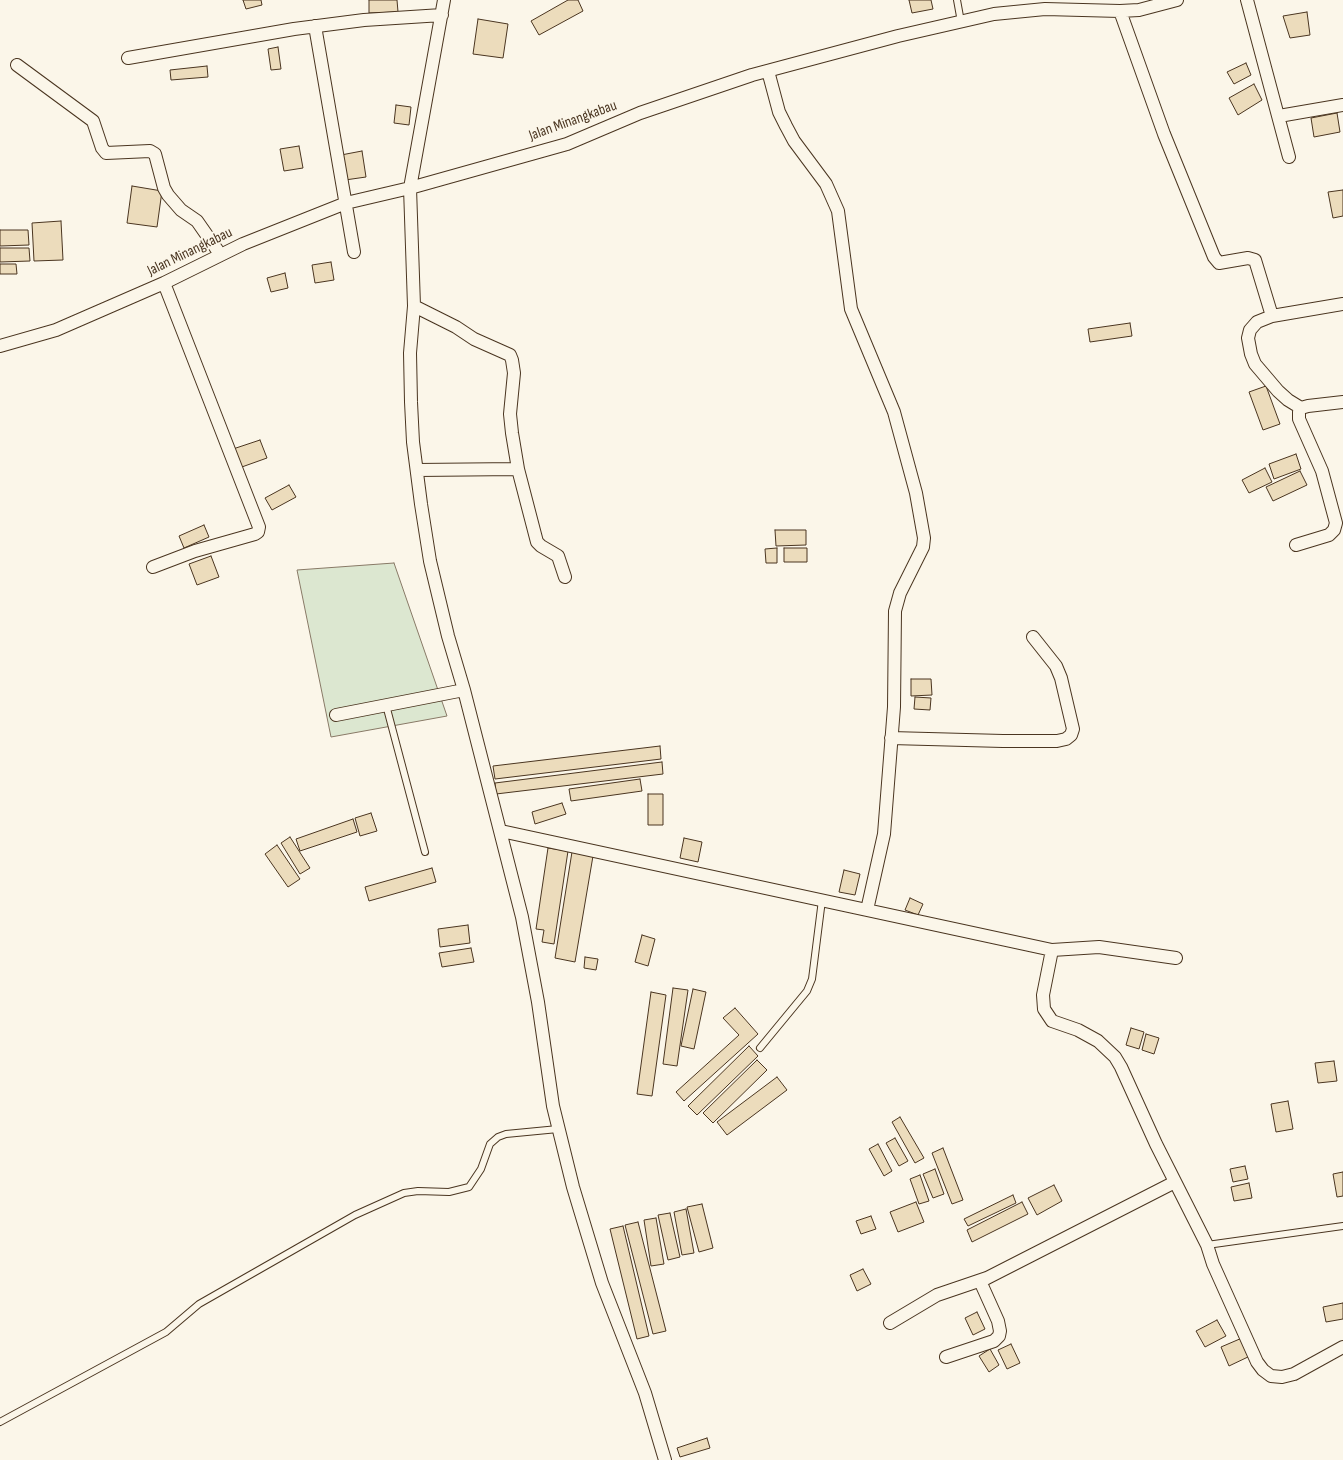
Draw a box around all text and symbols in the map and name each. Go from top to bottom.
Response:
street label: Jalan Minangkabau [527,97,619,145]
street label: Jalan Minangkabau [145,224,235,280]

